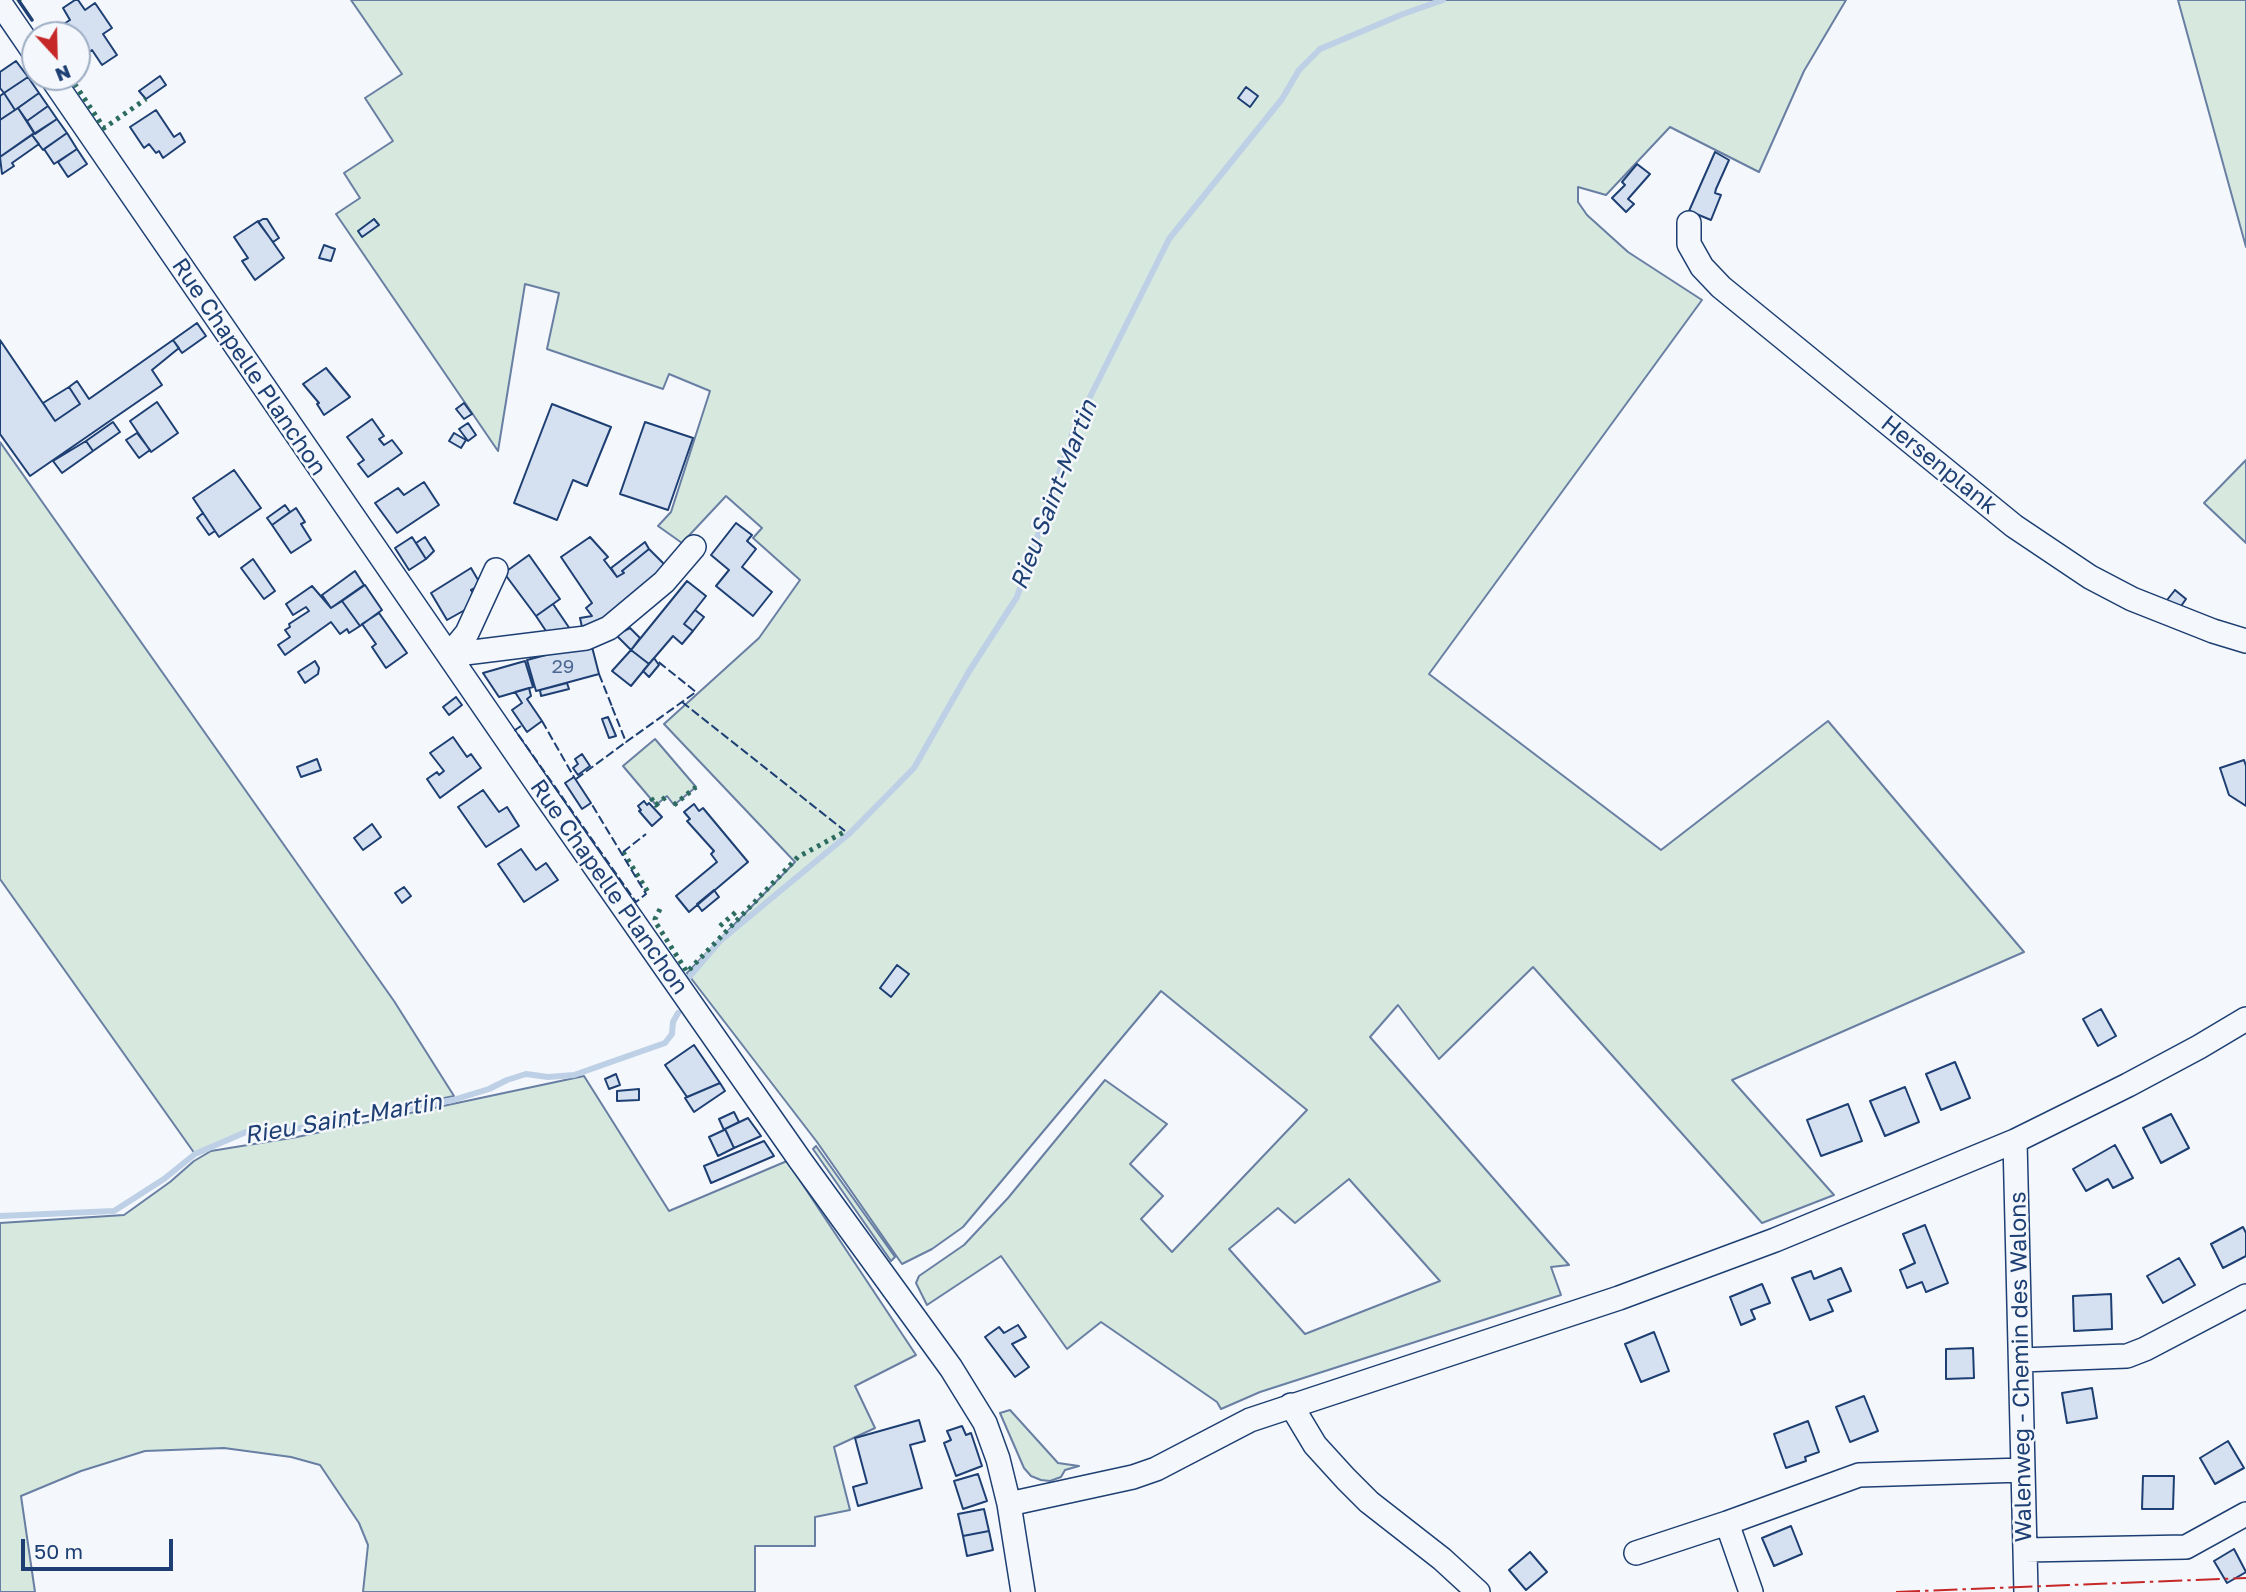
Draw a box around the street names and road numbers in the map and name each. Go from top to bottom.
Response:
street label: Rue Chapelle Planchon [166,253,332,481]
street label: Hersenplank [1875,410,2003,520]
street label: Rue Chapelle Planchon [524,774,694,1000]
street label: Walenweg - Chemin des Walons [2004,1191,2038,1543]

